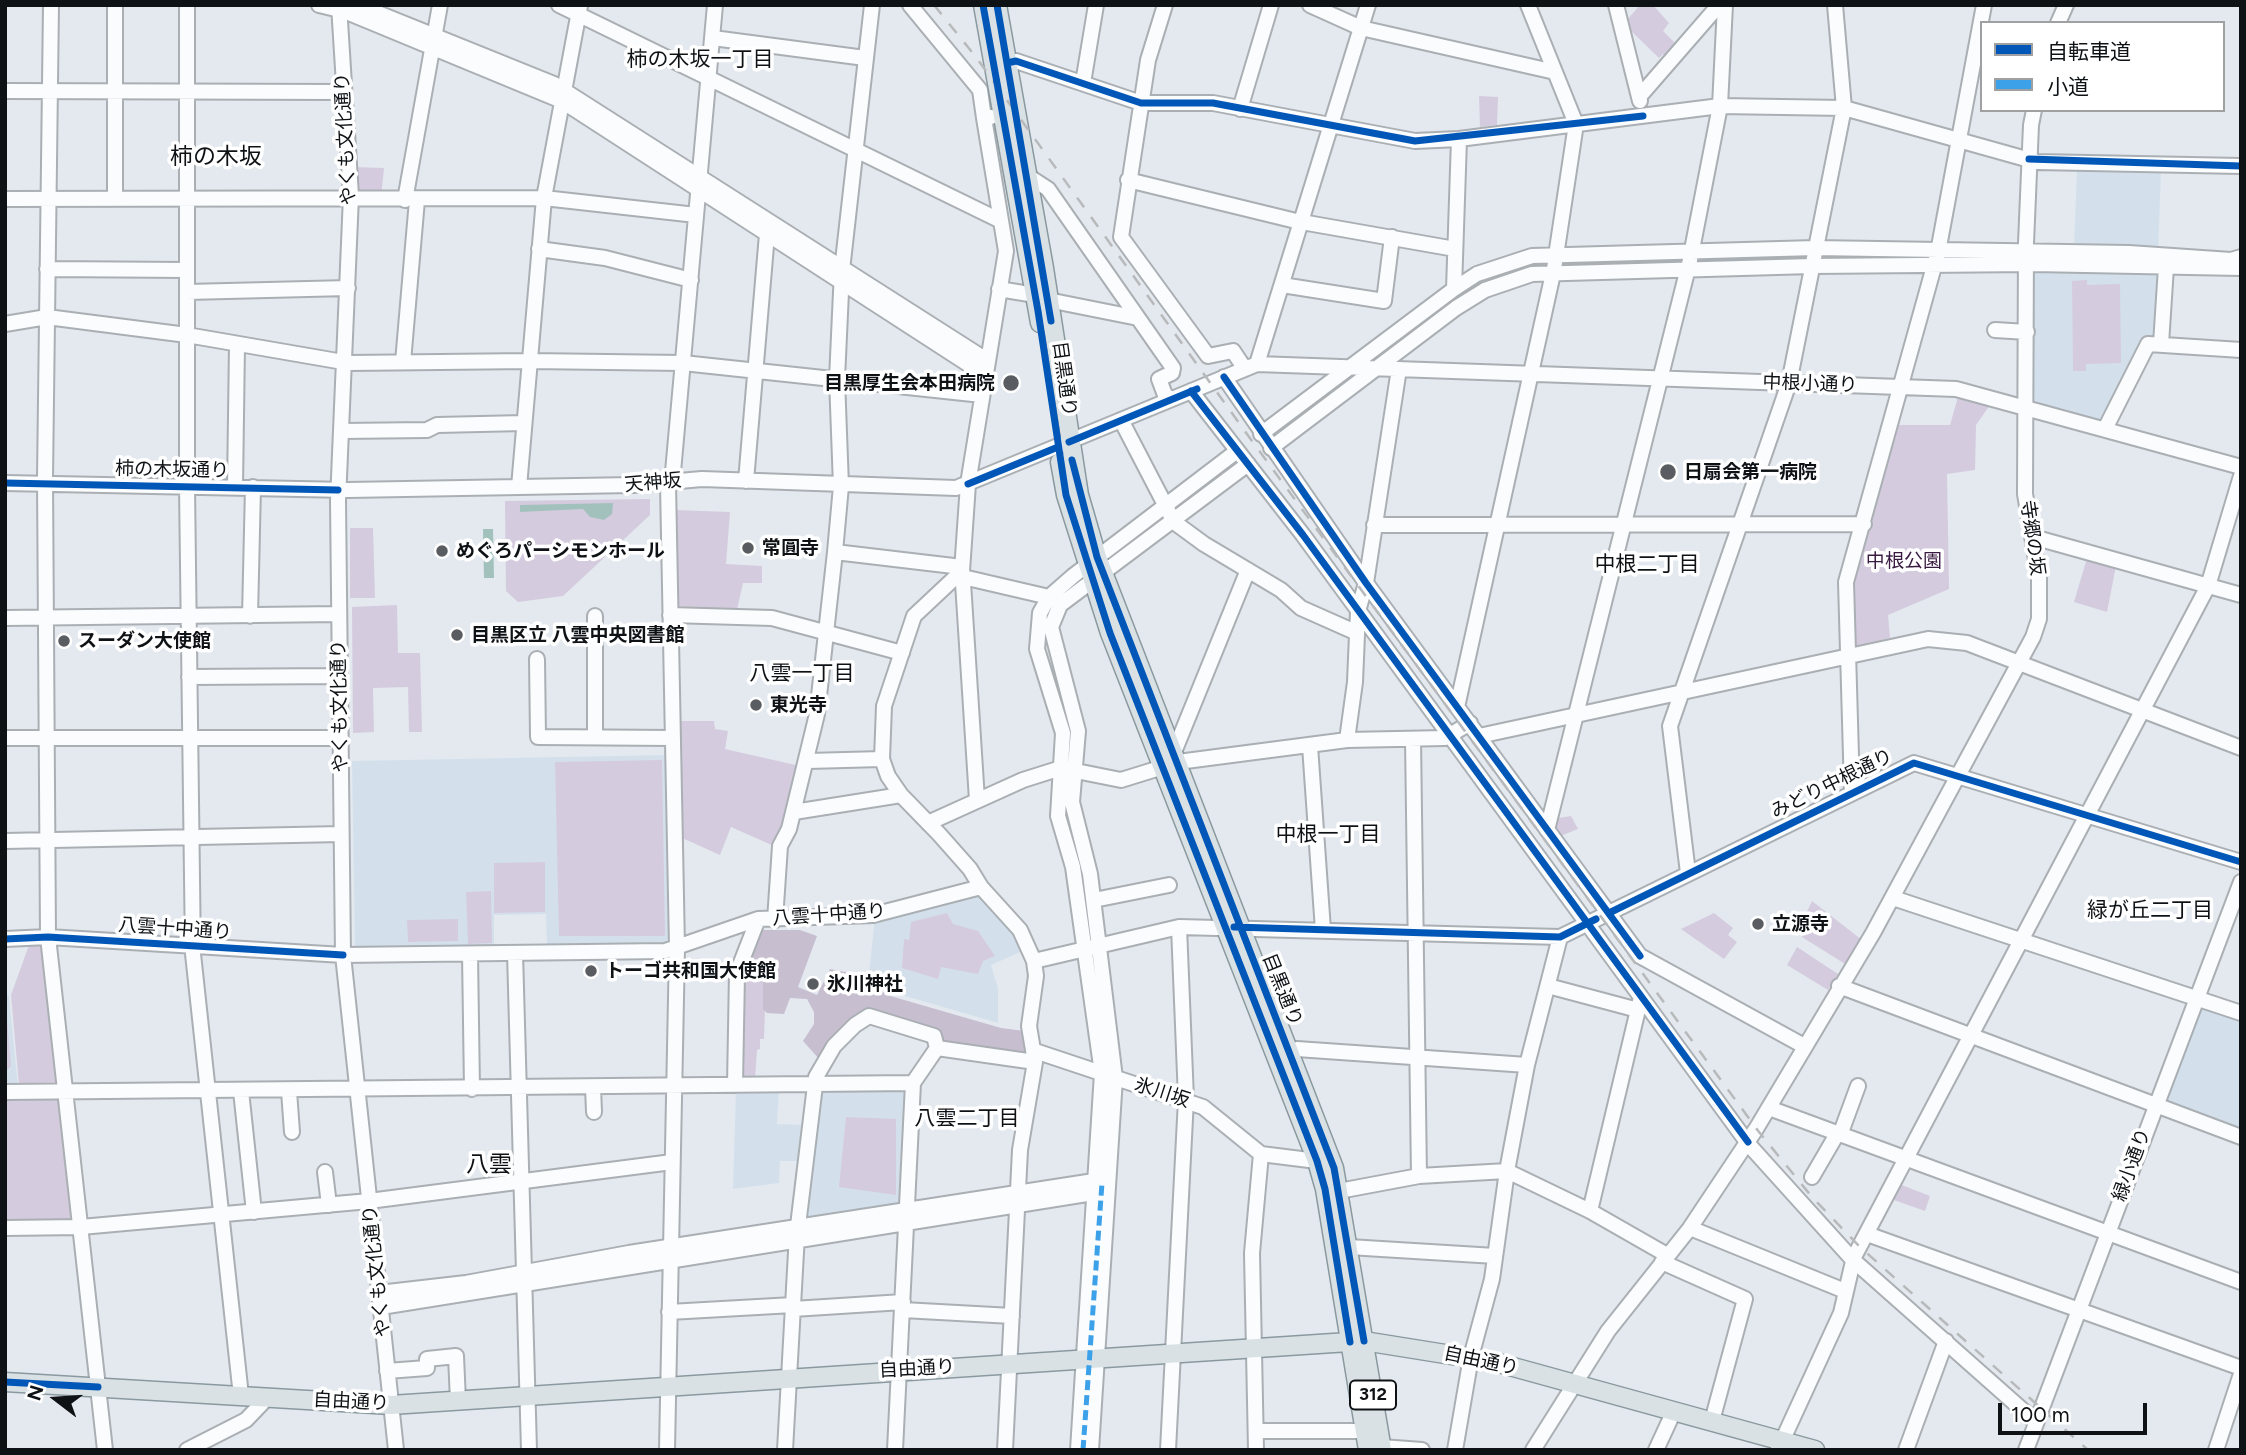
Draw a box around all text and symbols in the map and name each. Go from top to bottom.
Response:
legend [1980,21,2225,112]
text: 自転車道 [2047,39,2131,64]
district label: 柿の木坂一丁目 [627,47,773,73]
street label: やくも文化通り [331,72,361,206]
text: 小道 [2047,74,2089,99]
district label: 柿の木坂 [170,143,262,171]
street label: 目黒通り [1047,340,1081,418]
street label: 中根小通り [1762,371,1858,397]
place label: 目黒厚生会本田病院 [824,372,995,394]
marker: 目黒厚生会本田病院 [1001,373,1021,393]
street label: 柿の木坂通り [115,458,229,482]
place label: 日扇会第一病院 [1684,461,1817,483]
marker: 日扇会第一病院 [1658,462,1678,482]
street label: 天神坂 [624,469,682,497]
street label: 寺郷の坂 [2015,499,2049,577]
place label: 常圓寺 [762,537,819,559]
place label: めぐろパーシモンホール [456,540,665,562]
marker: 常圓寺 [740,540,756,556]
marker: めぐろパーシモンホール [434,543,450,559]
park label: 中根公園 [1866,550,1942,572]
district label: 中根二丁目 [1595,552,1699,578]
place label: 目黒区立 八雲中央図書館 [471,624,685,646]
marker: 目黒区立 八雲中央図書館 [449,627,465,643]
place label: スーダン大使館 [78,630,211,652]
marker: スーダン大使館 [56,633,72,649]
street label: やくも文化通り [327,639,353,773]
district label: 八雲一丁目 [750,661,854,687]
place label: 東光寺 [770,694,827,716]
marker: 東光寺 [748,697,764,713]
street label: みどり中根通り [1767,745,1897,823]
district label: 中根一丁目 [1276,822,1380,848]
district label: 緑が丘二丁目 [2087,898,2213,924]
street label: 八雲十中通り [771,900,887,930]
place label: 立源寺 [1772,913,1829,935]
street label: 八雲十中通り [117,914,233,944]
marker: 立源寺 [1750,916,1766,932]
street label: 目黒通り [1257,950,1307,1030]
place label: トーゴ共和国大使館 [605,960,776,982]
marker: トーゴ共和国大使館 [583,963,599,979]
place label: 氷川神社 [827,973,903,995]
marker: 氷川神社 [805,976,821,992]
street label: 氷川坂 [1131,1073,1193,1113]
district label: 八雲二丁目 [915,1106,1019,1132]
street label: 緑小通り [2108,1125,2156,1205]
district label: 八雲 [466,1151,512,1179]
street label: やくも文化通り [359,1204,395,1338]
street label: 自由通り [1441,1342,1521,1380]
street label: 自由通り [878,1356,956,1382]
north arrow [21,1364,91,1434]
road number: 312 [1350,1380,1396,1410]
text: N [22,1382,49,1403]
scale bar [2001,1388,2150,1432]
street label: 自由通り [312,1389,390,1415]
text: 100 m [2011,1402,2070,1427]

